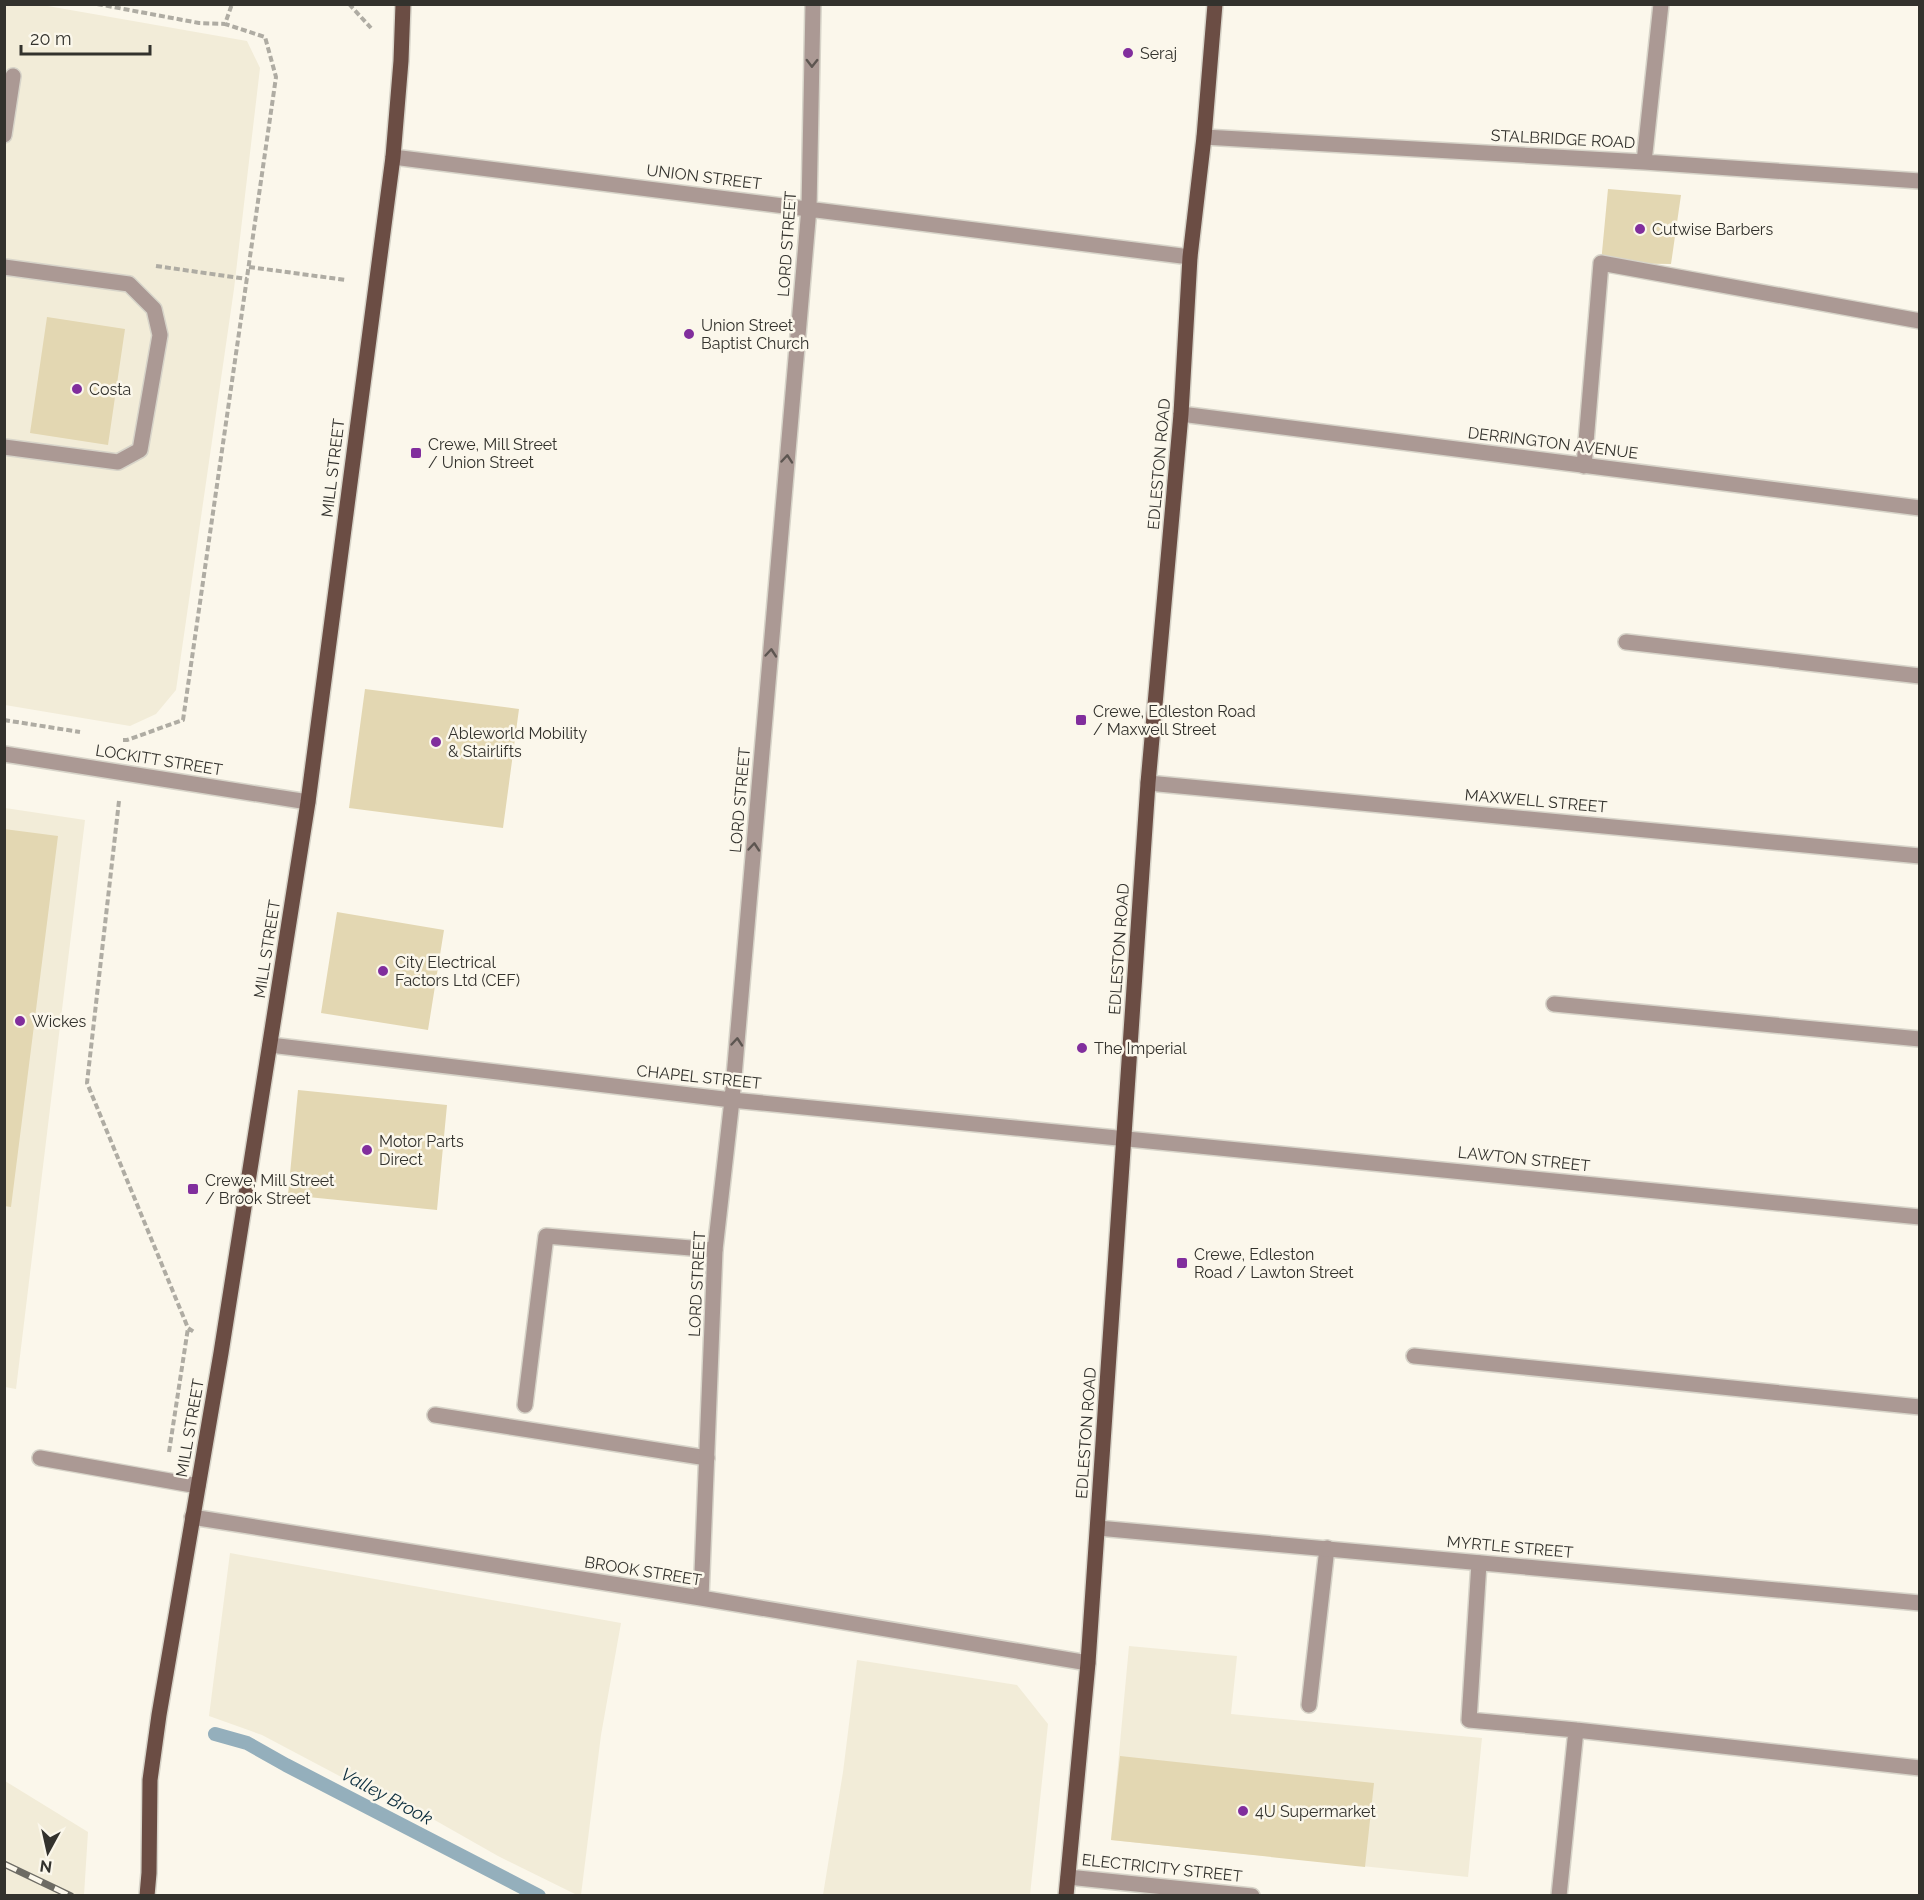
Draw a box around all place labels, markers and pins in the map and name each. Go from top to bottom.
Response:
place label: Seraj [1140,44,1177,63]
marker: Seraj [1121,46,1135,60]
place label: Cutwise Barbers [1652,220,1773,239]
marker: Cutwise Barbers [1633,222,1647,236]
place label: Union Street Baptist Church [701,316,809,353]
marker: Union Street Baptist Church [682,327,696,341]
place label: Costa [89,380,131,399]
marker: Costa [70,382,84,396]
place label: Crewe, Mill Street / Union Street [428,435,558,472]
marker: Crewe, Mill Street / Union Street [409,446,423,460]
place label: Crewe, Edleston Road / Maxwell Street [1093,702,1256,739]
marker: Crewe, Edleston Road / Maxwell Street [1074,713,1088,727]
place label: Ableworld Mobility & Stairlifts [448,724,587,761]
marker: Ableworld Mobility & Stairlifts [429,735,443,749]
place label: City Electrical Factors Ltd (CEF) [395,953,520,990]
marker: City Electrical Factors Ltd (CEF) [376,964,390,978]
place label: Wickes [32,1012,86,1031]
marker: Wickes [13,1014,27,1028]
place label: The Imperial [1094,1039,1187,1058]
marker: The Imperial [1075,1041,1089,1055]
place label: Motor Parts Direct [379,1132,464,1169]
marker: Motor Parts Direct [360,1143,374,1157]
place label: Crewe, Mill Street / Brook Street [205,1171,335,1208]
marker: Crewe, Mill Street / Brook Street [186,1182,200,1196]
place label: Crewe, Edleston Road / Lawton Street [1194,1245,1354,1282]
marker: Crewe, Edleston Road / Lawton Street [1175,1256,1189,1270]
place label: 4U Supermarket [1255,1802,1376,1821]
marker: 4U Supermarket [1236,1804,1250,1818]

